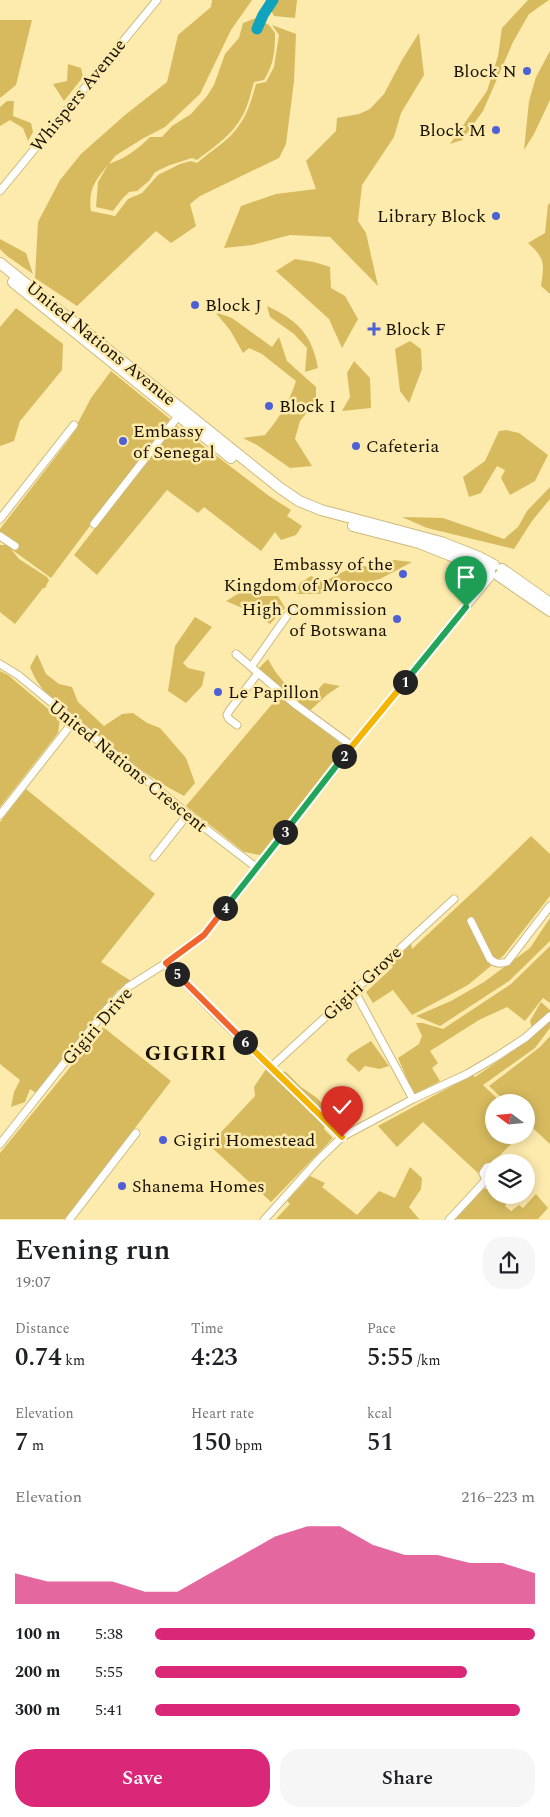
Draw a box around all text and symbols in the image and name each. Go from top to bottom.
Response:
street label: Whispers Avenue [24,33,133,158]
place label: Block N [453,58,517,85]
marker: Block N [521,65,533,77]
place label: Block M [419,117,486,144]
marker: Block M [490,124,502,136]
place label: Library Block [377,203,486,230]
marker: Library Block [490,210,502,222]
street label: United Nations Avenue [20,274,182,413]
place label: Block J [205,292,262,319]
marker: Block J [189,299,201,311]
place label: Block F [385,316,446,343]
marker: Block F [367,322,381,336]
place label: Block I [279,393,336,420]
marker: Block I [263,400,275,412]
place label: Embassy of Senegal [133,418,215,466]
place label: Cafeteria [366,433,439,460]
marker: Embassy of Senegal [117,435,129,447]
marker: Cafeteria [350,440,362,452]
place label: Embassy of the Kingdom of Morocco [224,551,393,599]
pin [445,556,487,607]
icon: arrive [452,563,480,591]
marker: Embassy of the Kingdom of Morocco [397,568,409,580]
place label: High Commission of Botswana [242,596,387,644]
marker: High Commission of Botswana [391,613,403,625]
pin: 1 [392,670,418,694]
text: 1 [402,672,409,693]
place label: Le Papillon [228,679,319,706]
marker: Le Papillon [212,686,224,698]
street label: United Nations Crescent [42,694,213,839]
pin: 2 [332,744,356,768]
text: 2 [341,746,348,767]
pin: 3 [272,820,298,844]
text: 3 [282,822,289,843]
pin: 4 [212,896,238,920]
text: 4 [222,898,229,919]
street label: Gigiri Grove [316,939,408,1027]
pin: 5 [164,962,190,986]
text: 5 [174,964,181,985]
street label: Gigiri Drive [56,981,139,1072]
pin: 6 [232,1030,258,1054]
text: 6 [242,1032,249,1053]
district label: GIGIRI [145,1037,227,1070]
pin [321,1086,363,1137]
icon: check [328,1093,356,1121]
north arrow [485,1094,535,1144]
map controls [485,1094,535,1204]
place label: Gigiri Homestead [173,1127,315,1154]
marker: Gigiri Homestead [157,1134,169,1146]
button: layers [485,1154,535,1204]
place label: Shanema Homes [132,1173,265,1200]
marker: Shanema Homes [116,1180,128,1192]
text: Evening run [15,1229,170,1272]
button: share [483,1237,535,1289]
text: 19:07 [15,1270,51,1294]
text: Distance [15,1318,70,1339]
text: Time [191,1318,224,1339]
text: Pace [367,1318,396,1339]
text: 0.74 [15,1339,62,1377]
text: 4:23 [191,1339,238,1377]
text: 5:55 [367,1339,414,1377]
text: km [62,1350,85,1371]
text: /km [414,1350,441,1371]
text: Elevation [15,1403,74,1424]
text: Heart rate [191,1403,254,1424]
text: kcal [367,1403,392,1424]
text: 7 [15,1424,28,1462]
text: 150 [191,1424,231,1462]
text: 51 [367,1424,394,1462]
text: m [28,1435,44,1456]
text: bpm [231,1435,263,1456]
text: Elevation [15,1485,82,1509]
text: 216–223 m [461,1485,535,1509]
text: 100 m [15,1622,60,1646]
text: 5:38 [95,1622,123,1646]
text: 200 m [15,1660,60,1684]
text: 5:55 [95,1660,123,1684]
text: 300 m [15,1698,60,1722]
text: 5:41 [95,1698,123,1722]
button: Save [15,1749,270,1807]
button: Share [280,1749,535,1807]

